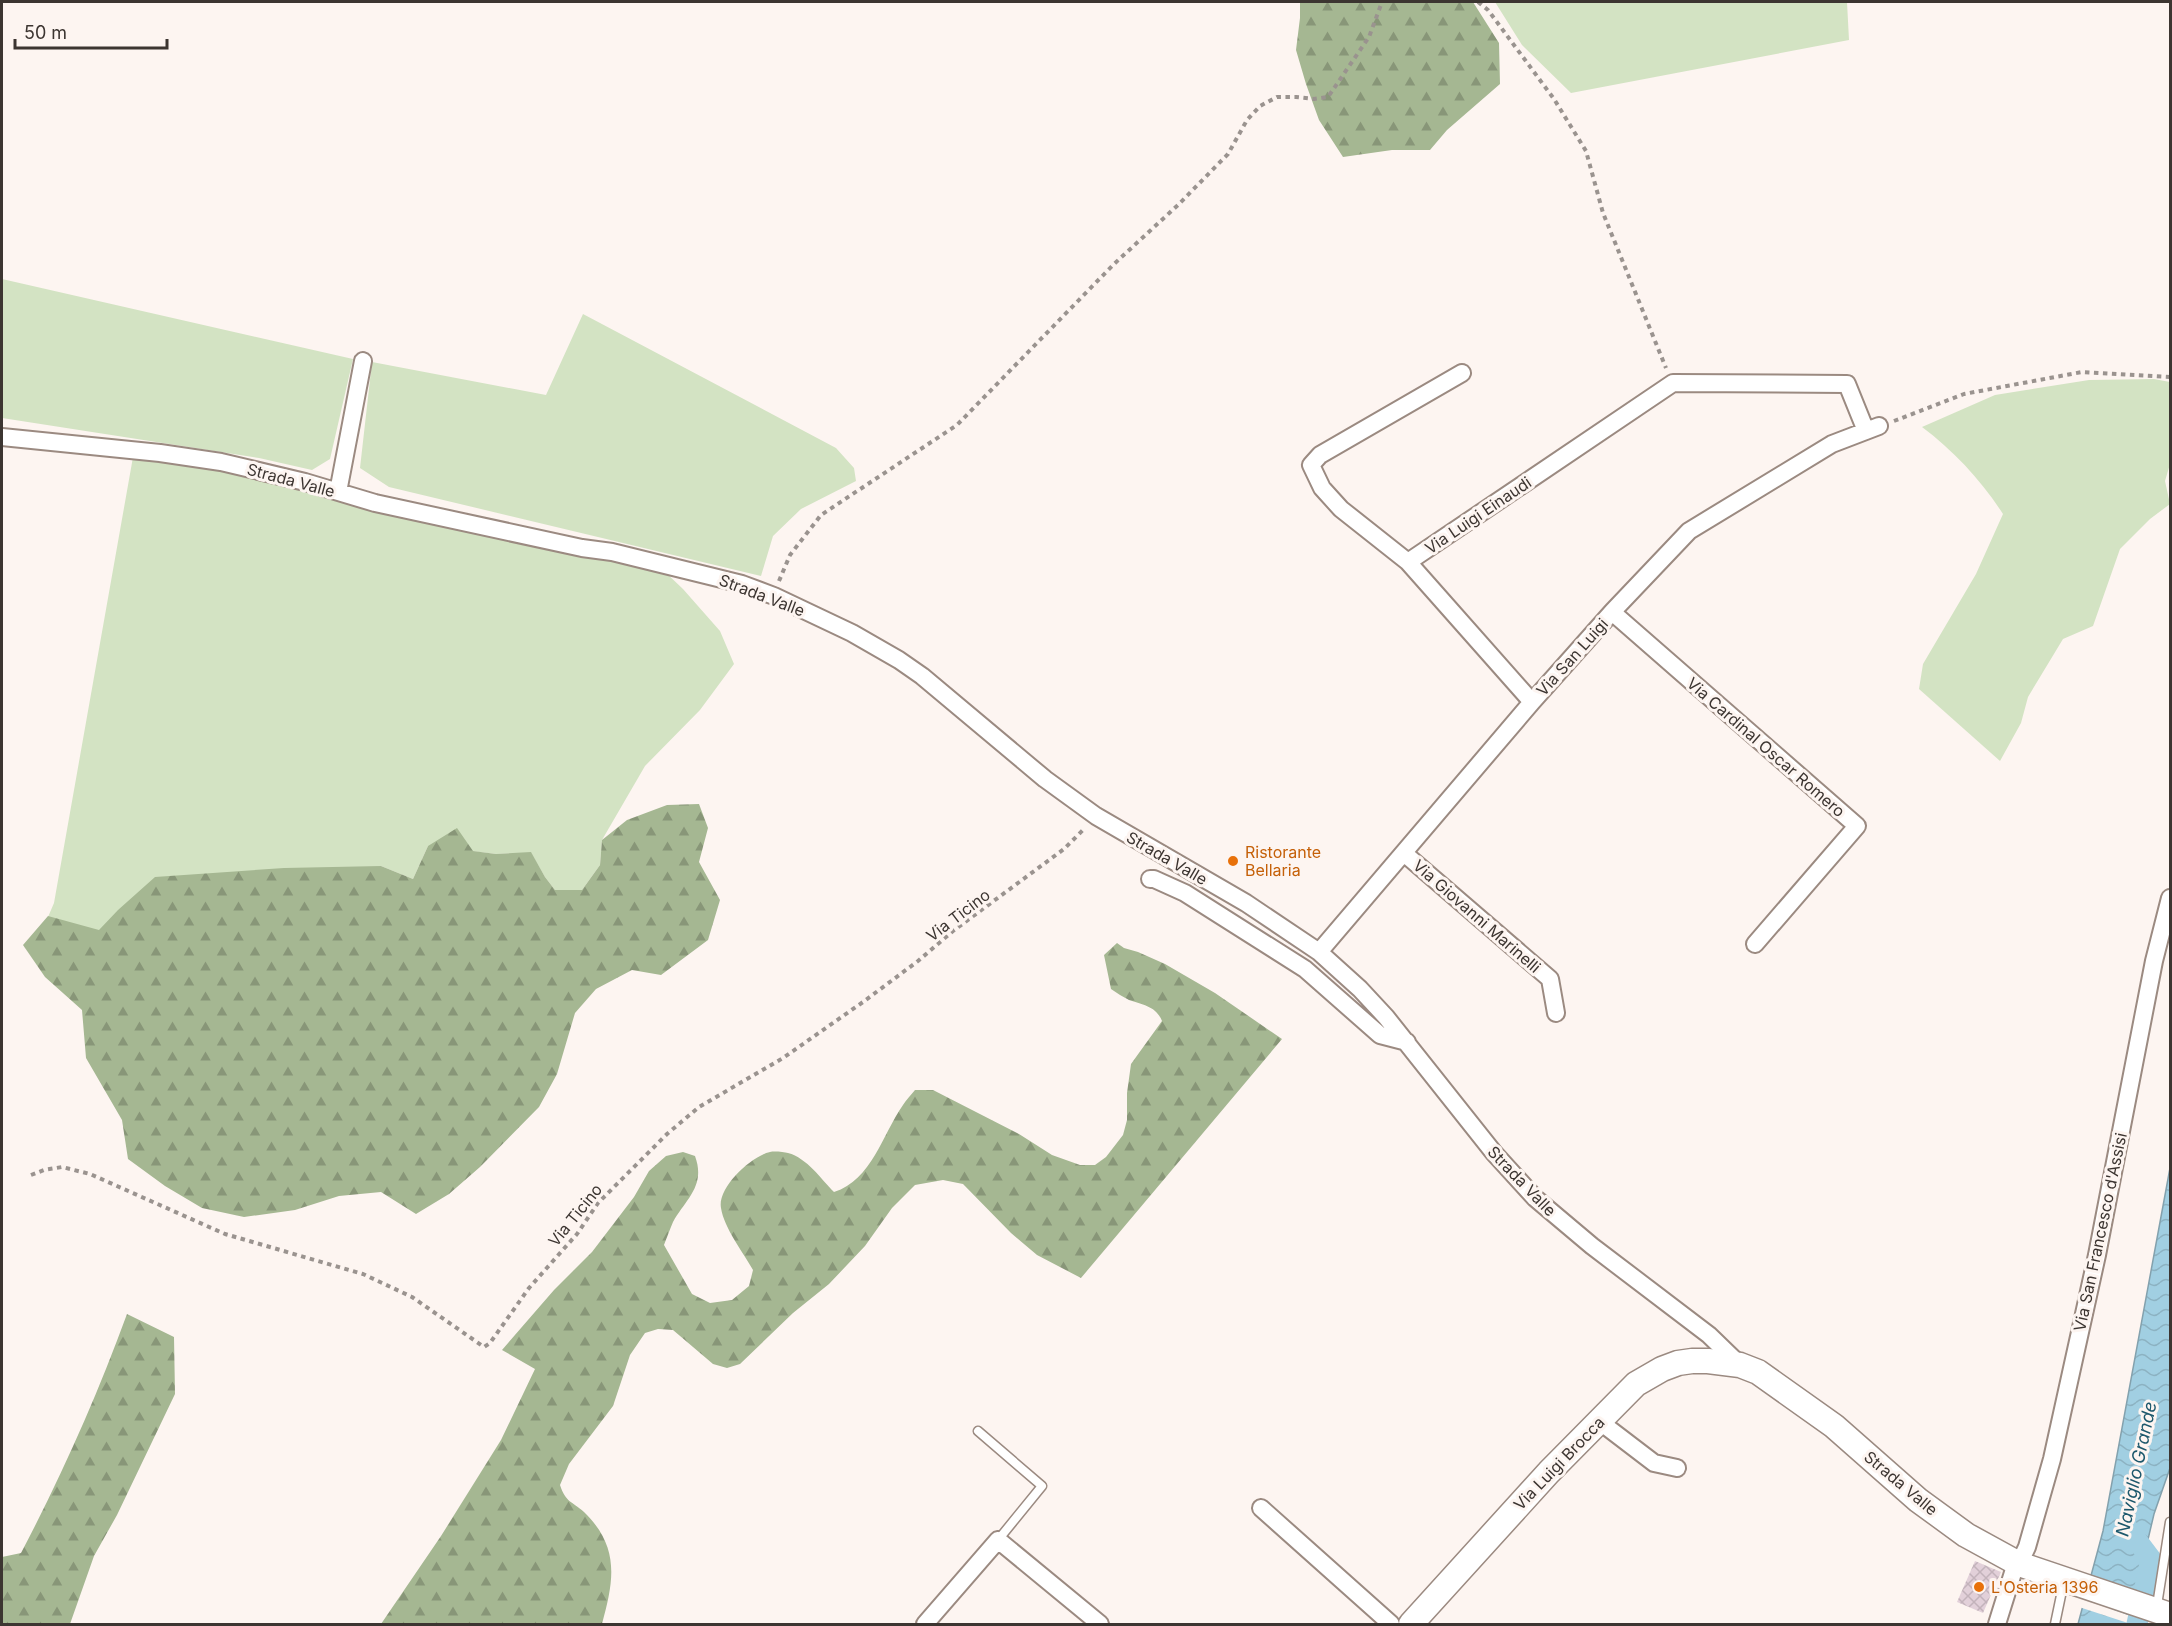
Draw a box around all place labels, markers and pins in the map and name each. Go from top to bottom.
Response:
place label: Ristorante Bellaria [1245,842,1321,880]
marker: Ristorante Bellaria [1226,854,1240,868]
place label: L'Osteria 1396 [1991,1577,2098,1597]
marker: L'Osteria 1396 [1972,1580,1986,1594]

